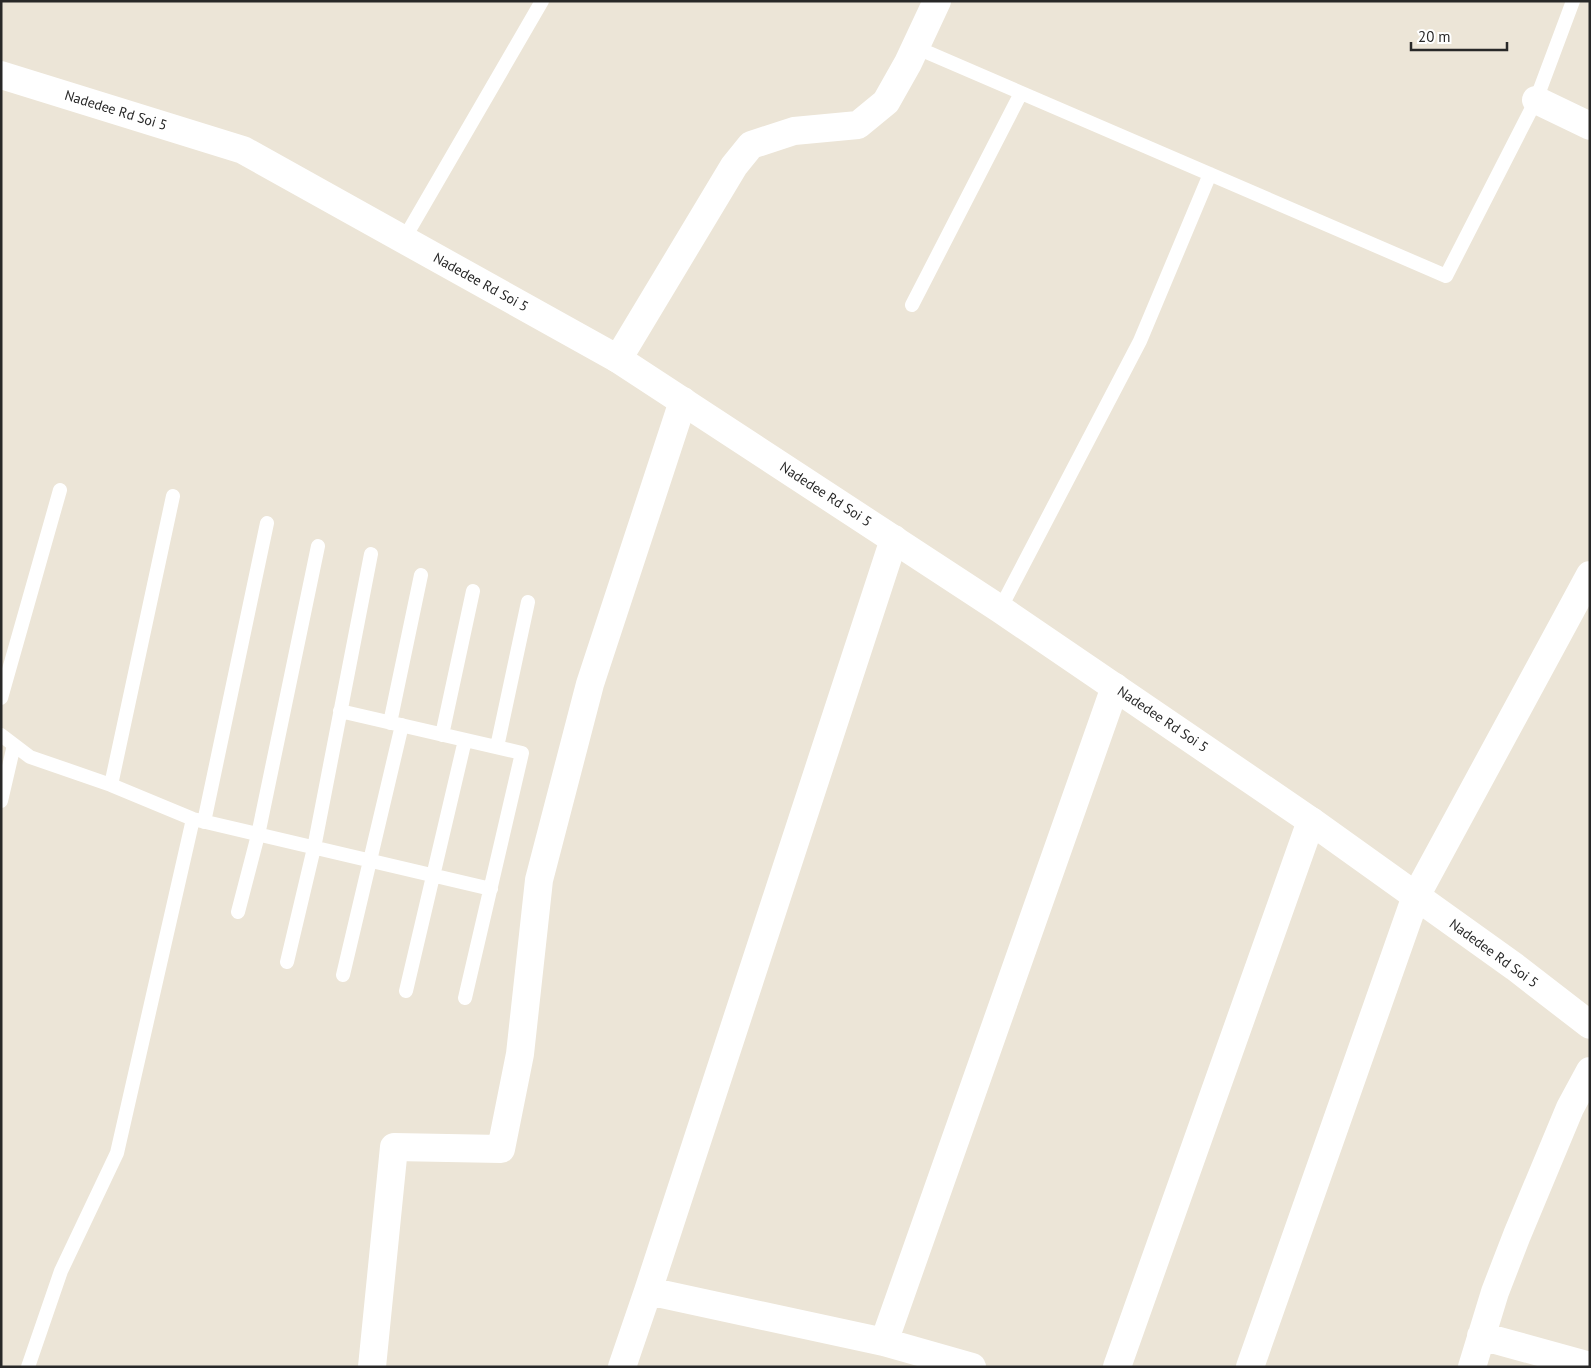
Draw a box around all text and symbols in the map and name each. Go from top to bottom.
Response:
scale bar [1411,20,1507,52]
text: 20 m [1418,27,1451,46]
street label: Nadedee Rd Soi 5 [63,86,169,134]
street label: Nadedee Rd Soi 5 [430,248,532,316]
street label: Nadedee Rd Soi 5 [777,458,875,530]
street label: Nadedee Rd Soi 5 [1114,682,1212,756]
street label: Nadedee Rd Soi 5 [1446,915,1542,991]

